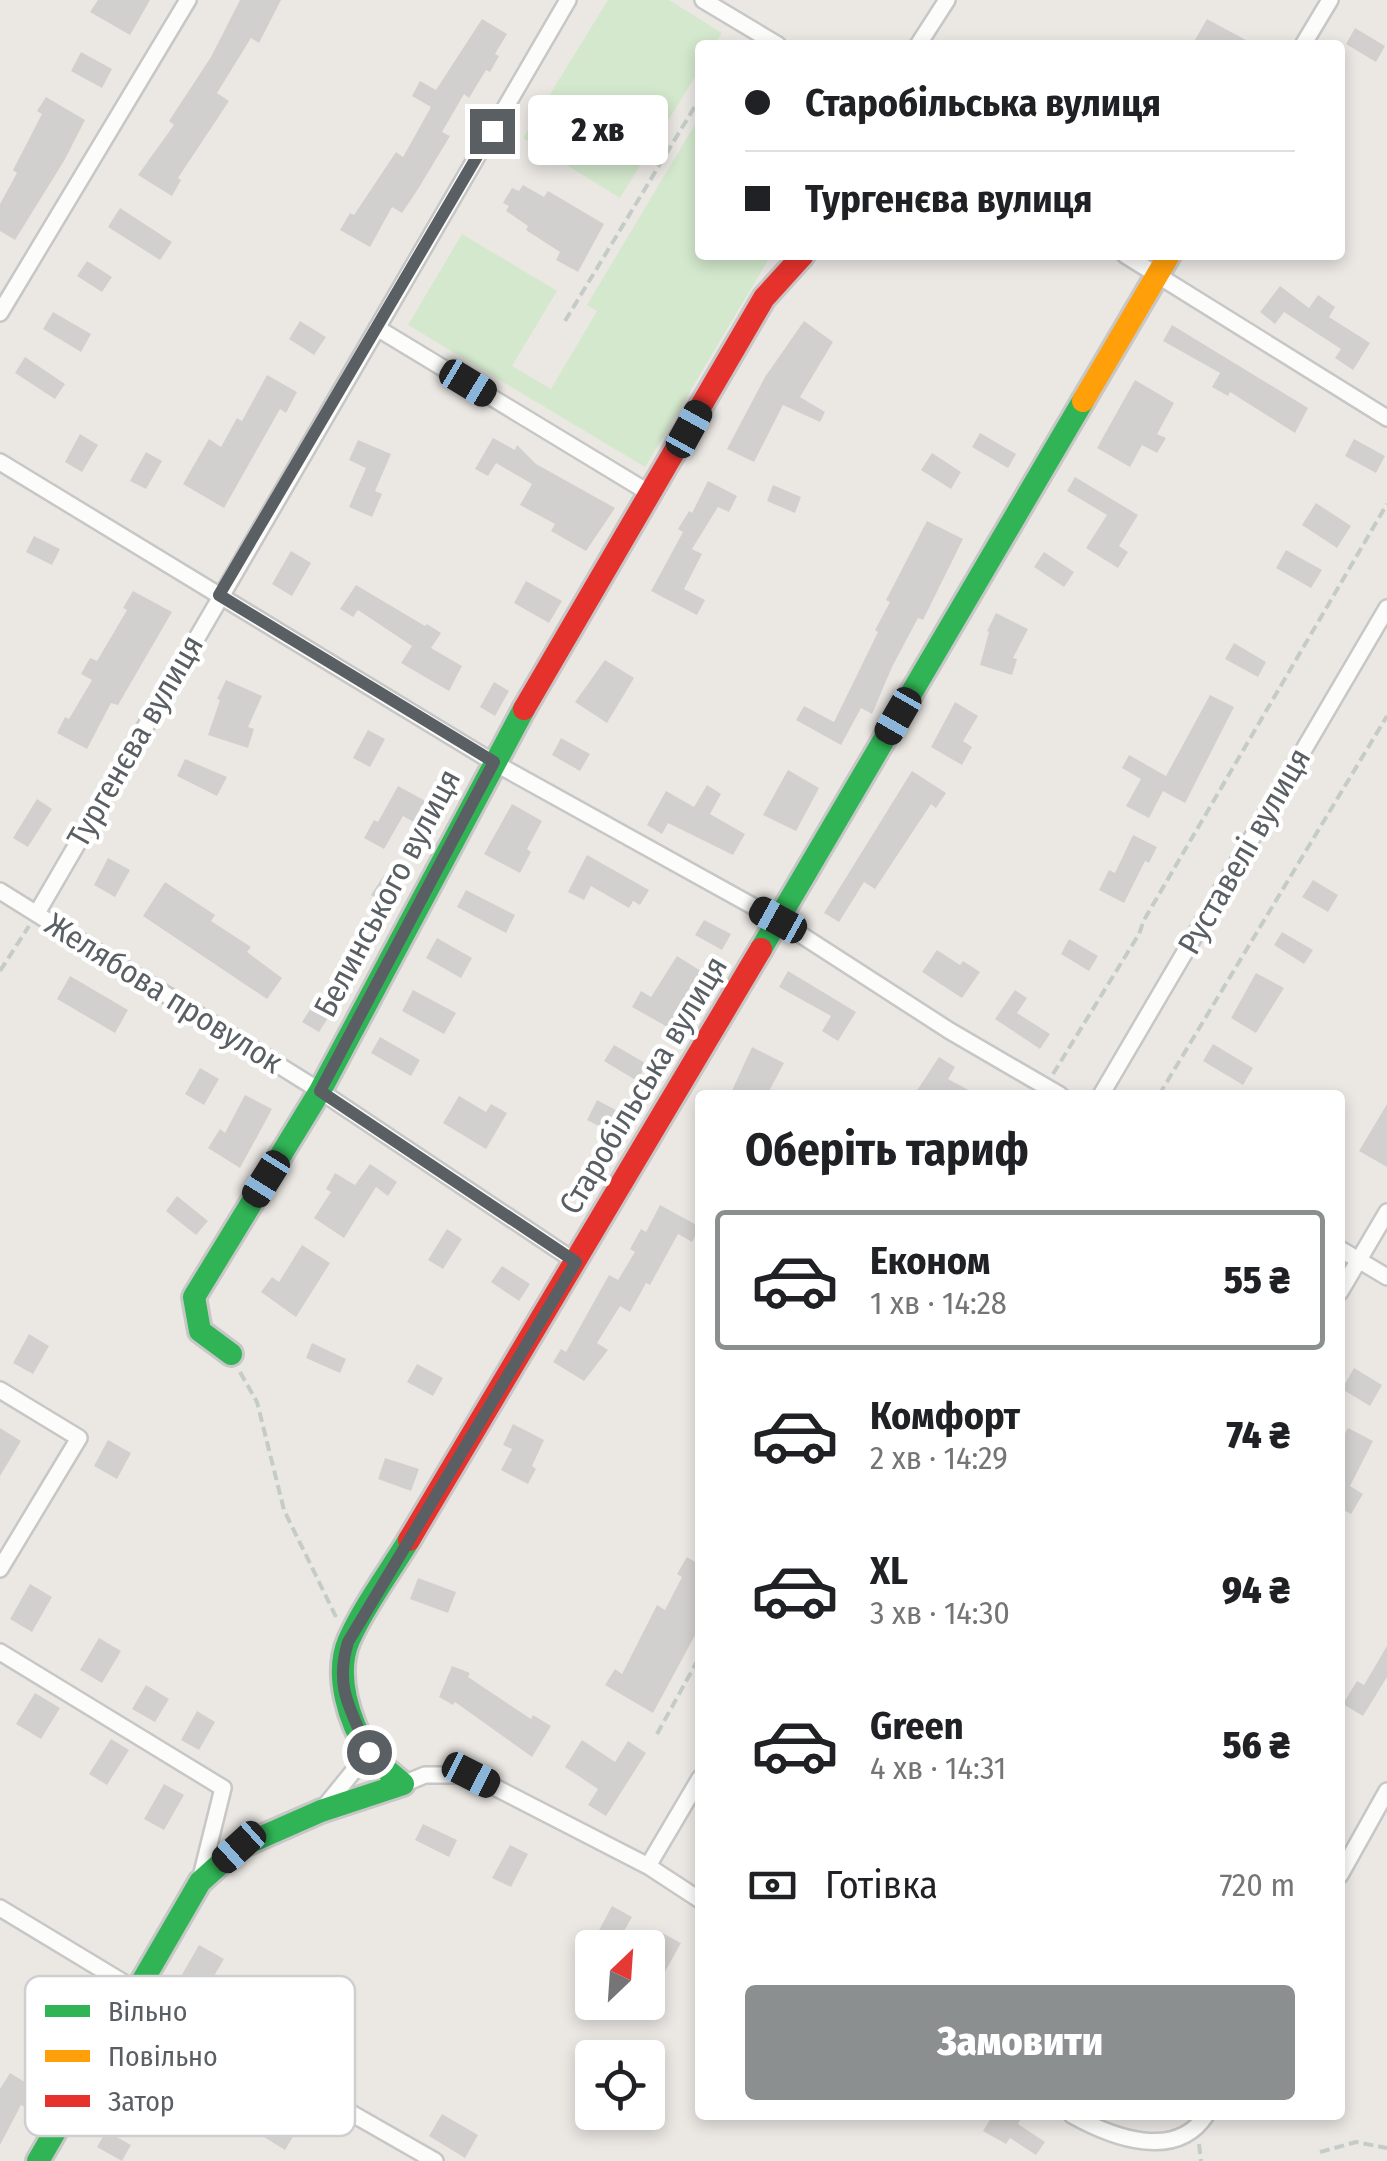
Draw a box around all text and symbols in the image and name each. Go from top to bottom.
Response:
text: Старобільська вулиця [805,80,1161,126]
callout: 2 хв [527,96,667,166]
route end [470,109,515,154]
text: 2 хв [572,111,624,149]
text: Тургенєва вулиця [805,176,1092,222]
car [435,355,501,411]
car [661,395,717,463]
street label: Тургенєва вулиця [59,628,211,854]
car [870,683,926,749]
street label: Руставелі вулиця [1170,741,1318,961]
street label: Белинського вулиця [306,763,468,1023]
car [744,892,812,948]
street label: Желябова провулок [39,905,289,1081]
street label: Старобільська вулиця [551,949,735,1221]
text: Оберіть тариф [745,1123,1029,1177]
car [237,1146,295,1212]
icon: car [750,1235,840,1325]
text: Економ [870,1238,990,1284]
text: 55 ₴ [1224,1257,1290,1303]
text: 1 хв · 14:28 [870,1284,1007,1322]
icon: car [750,1390,840,1480]
text: Комфорт [870,1393,1020,1439]
text: 74 ₴ [1227,1412,1290,1458]
text: 2 хв · 14:29 [870,1439,1008,1477]
icon: car [750,1545,840,1635]
text: XL [870,1548,908,1594]
text: 94 ₴ [1222,1567,1290,1613]
text: 3 хв · 14:30 [870,1594,1010,1632]
icon: car [750,1700,840,1790]
text: Green [870,1703,964,1749]
text: 56 ₴ [1222,1722,1290,1768]
route start [347,1730,392,1775]
car [437,1748,505,1802]
text: 4 хв · 14:31 [870,1749,1006,1787]
car [207,1816,271,1878]
icon: cash [745,1858,800,1913]
text: Готівка [825,1862,938,1908]
text: 720 m [1219,1866,1295,1904]
north arrow [575,1930,665,2020]
map controls [575,1930,665,2130]
legend [25,1976,355,2136]
button: Замовити [745,1985,1295,2100]
text: Вільно [108,1995,187,2028]
text: Повільно [108,2040,218,2073]
button: locate [575,2040,665,2130]
text: Затор [108,2085,175,2118]

